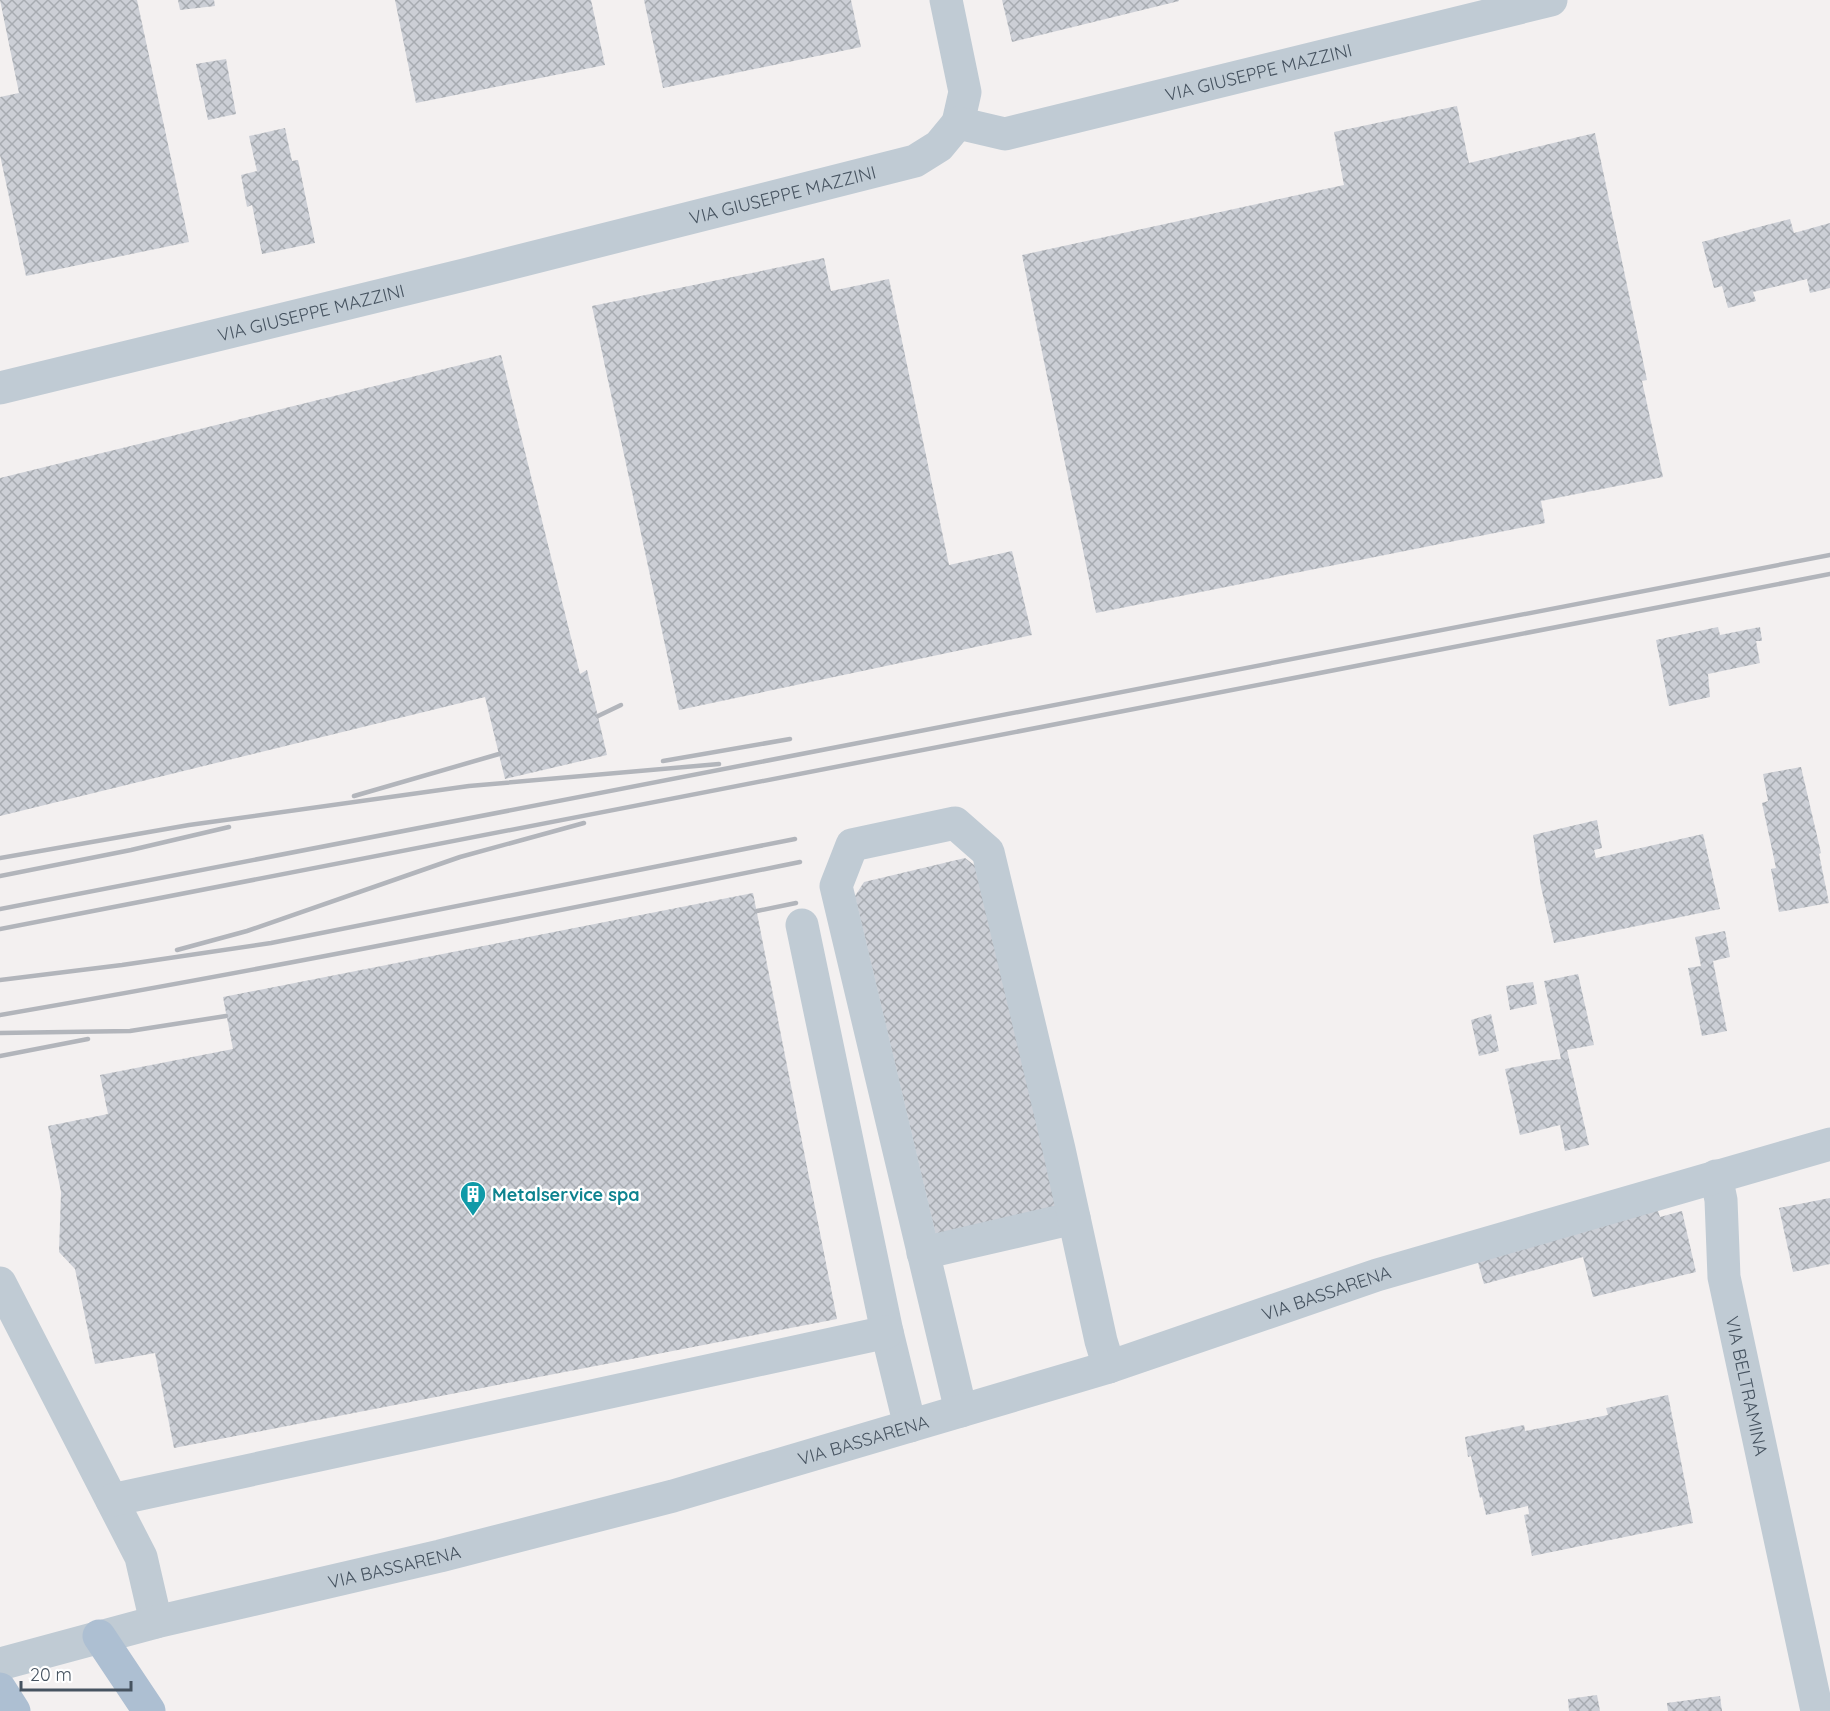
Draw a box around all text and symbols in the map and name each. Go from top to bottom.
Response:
street label: VIA GIUSEPPE MAZZINI [1163,38,1354,106]
street label: VIA GIUSEPPE MAZZINI [687,160,878,229]
street label: VIA GIUSEPPE MAZZINI [215,278,407,346]
building icon: Metalservice spa [458,1179,488,1217]
place label: Metalservice spa [492,1183,640,1206]
street label: VIA BASSARENA [1258,1260,1394,1325]
street label: VIA BELTRAMINA [1721,1314,1774,1458]
street label: VIA BASSARENA [795,1409,932,1470]
street label: VIA BASSARENA [326,1540,463,1593]
scale bar [21,1654,130,1692]
text: 20 m [30,1663,72,1686]

